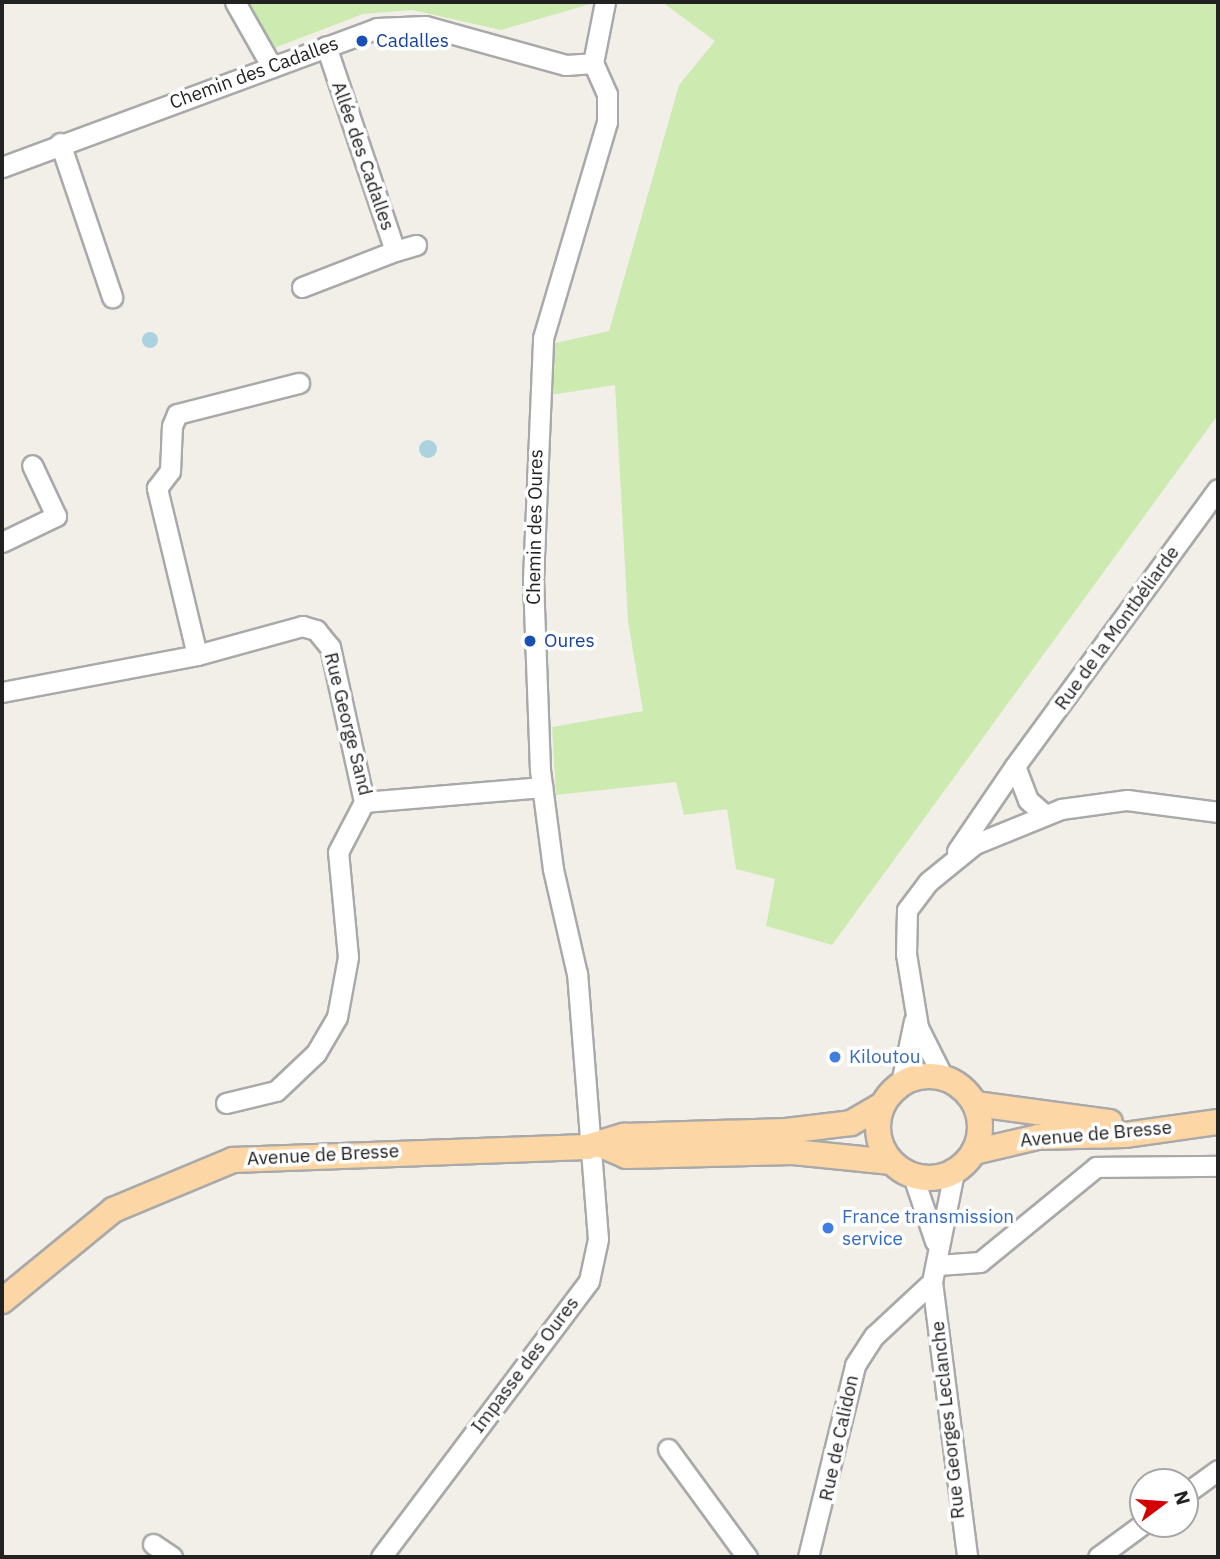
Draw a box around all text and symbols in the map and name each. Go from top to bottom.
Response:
place label: Cadalles [376,30,449,52]
street label: Chemin des Cadalles [167,32,341,114]
marker: Cadalles [354,33,370,49]
street label: Allée des Cadalles [327,79,399,233]
street label: Chemin des Oures [522,449,548,605]
street label: Rue de la Montbéliarde [1050,542,1184,714]
place label: Oures [544,630,595,652]
marker: Oures [522,633,538,649]
street label: Rue George Sand [319,650,377,798]
place label: Kiloutou [849,1046,920,1068]
marker: Kiloutou [827,1049,843,1065]
street label: Avenue de Bresse [1019,1116,1173,1152]
street label: Avenue de Bresse [246,1140,400,1170]
place label: France transmission service [842,1206,1014,1250]
marker: France transmission service [820,1220,836,1236]
street label: Impasse des Oures [466,1292,584,1438]
street label: Rue Georges Leclanche [926,1320,970,1520]
street label: Rue de Calidon [815,1373,863,1503]
north arrow [1129,1468,1199,1538]
text: N [1169,1488,1196,1508]

